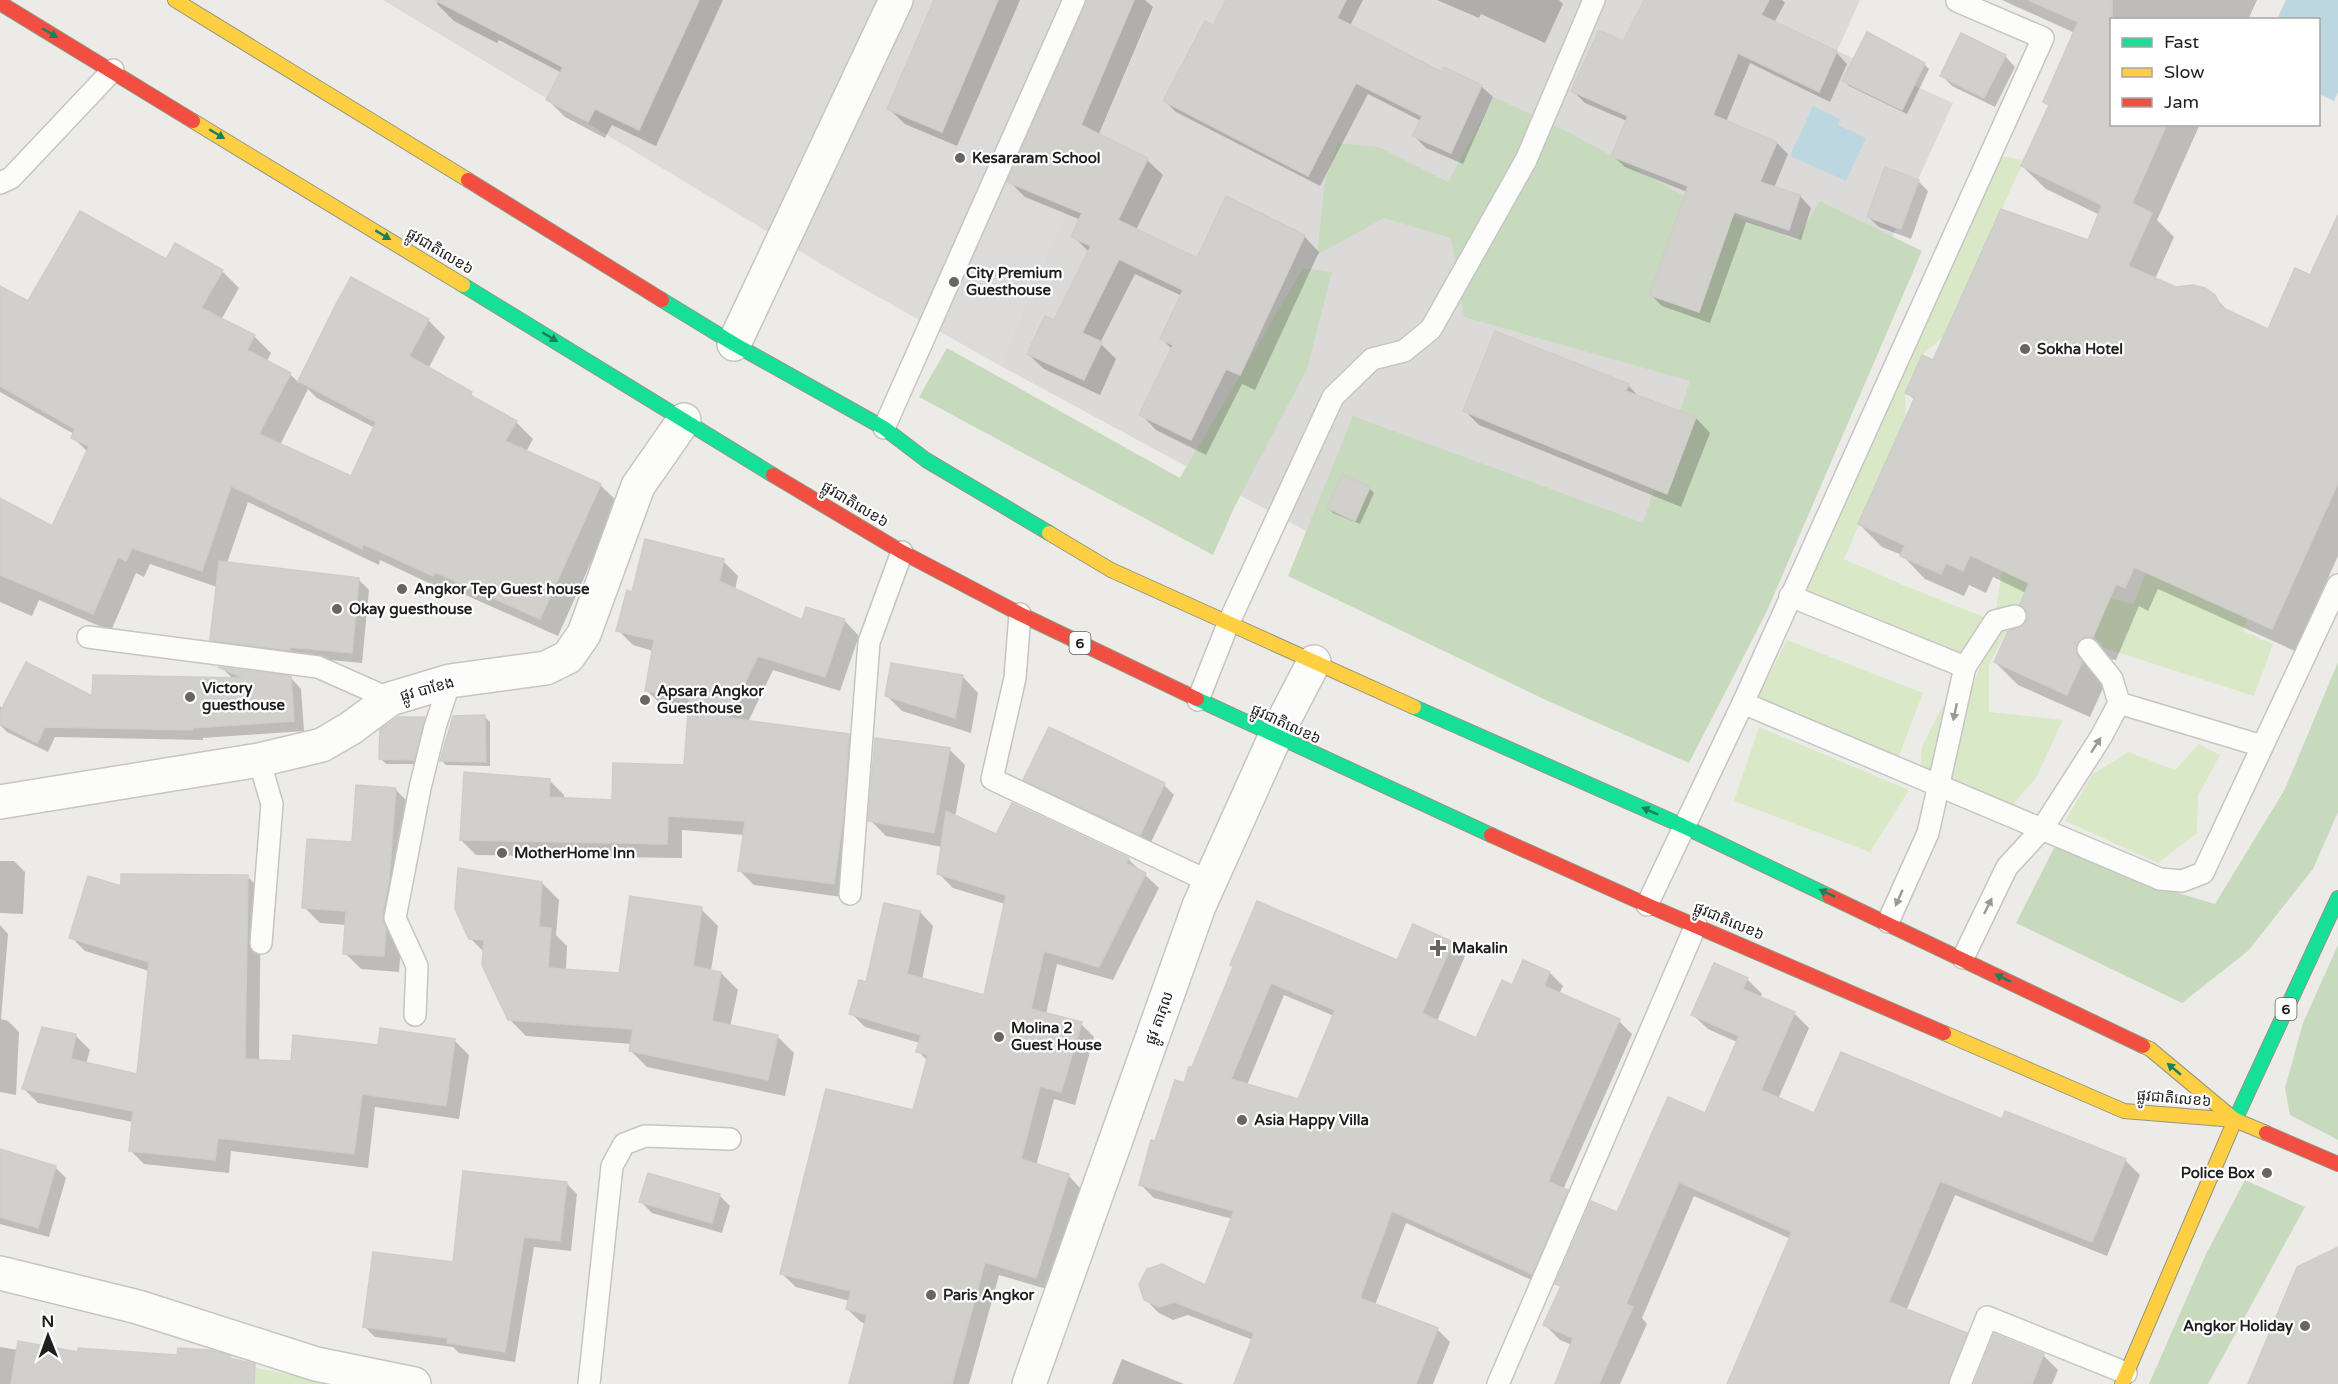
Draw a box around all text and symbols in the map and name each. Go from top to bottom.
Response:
legend [2110,18,2320,126]
one-way arrow [42,27,58,38]
text: Fast [2164,31,2199,53]
text: Slow [2164,61,2205,83]
text: Jam [2164,91,2199,113]
one-way arrow [209,128,225,139]
place label: Kesararam School [972,149,1101,167]
marker: Kesararam School [953,151,967,165]
street label: ផ្លូវជាតិលេខ៦ [401,224,477,282]
one-way arrow [375,230,391,241]
place label: City Premium Guesthouse [966,264,1062,299]
marker: City Premium Guesthouse [947,275,961,289]
one-way arrow [542,332,558,343]
place label: Sokha Hotel [2037,340,2123,358]
marker: Sokha Hotel [2018,342,2032,356]
street label: ផ្លូវជាតិលេខ៦ [816,477,892,535]
place label: Angkor Tep Guest house [414,580,590,599]
marker: Angkor Tep Guest house [395,582,409,596]
place label: Okay guesthouse [349,600,473,619]
marker: Okay guesthouse [330,602,344,616]
road number: 6 [1070,632,1090,654]
street label: ផ្លូវ បាខែង [398,673,457,709]
place label: Victory guesthouse [202,679,286,715]
place label: Apsara Angkor Guesthouse [657,682,764,717]
marker: Victory guesthouse [183,690,197,704]
marker: Apsara Angkor Guesthouse [638,693,652,707]
street label: ផ្លូវជាតិលេខ៦ [1246,700,1324,752]
one-way arrow [1950,703,1959,722]
one-way arrow [2091,736,2102,753]
one-way arrow [1640,806,1658,816]
place label: MotherHome Inn [514,844,635,862]
marker: MotherHome Inn [495,846,509,860]
one-way arrow [1818,889,1835,898]
one-way arrow [1894,890,1904,908]
one-way arrow [1984,897,1993,914]
street label: ផ្លូវជាតិលេខ៦ [1689,898,1767,948]
marker: Makalin [1429,939,1447,957]
place label: Makalin [1452,939,1508,957]
one-way arrow [1994,973,2011,982]
street label: ផ្លូវ តាភុល [1141,989,1181,1049]
road number: 6 [2276,998,2296,1020]
place label: Molina 2 Guest House [1011,1019,1102,1054]
marker: Molina 2 Guest House [992,1030,1006,1044]
one-way arrow [2166,1063,2182,1076]
street label: ផ្លូវជាតិលេខ៦ [2135,1086,2212,1115]
place label: Asia Happy Villa [1254,1111,1369,1130]
marker: Asia Happy Villa [1235,1113,1249,1127]
place label: Police Box [2181,1164,2255,1182]
marker: Police Box [2260,1166,2274,1180]
place label: Paris Angkor [943,1286,1035,1305]
marker: Paris Angkor [924,1288,938,1302]
north arrow [18,1306,78,1366]
text: N [41,1312,54,1332]
place label: Angkor Holiday [2183,1317,2293,1336]
marker: Angkor Holiday [2298,1319,2312,1333]

